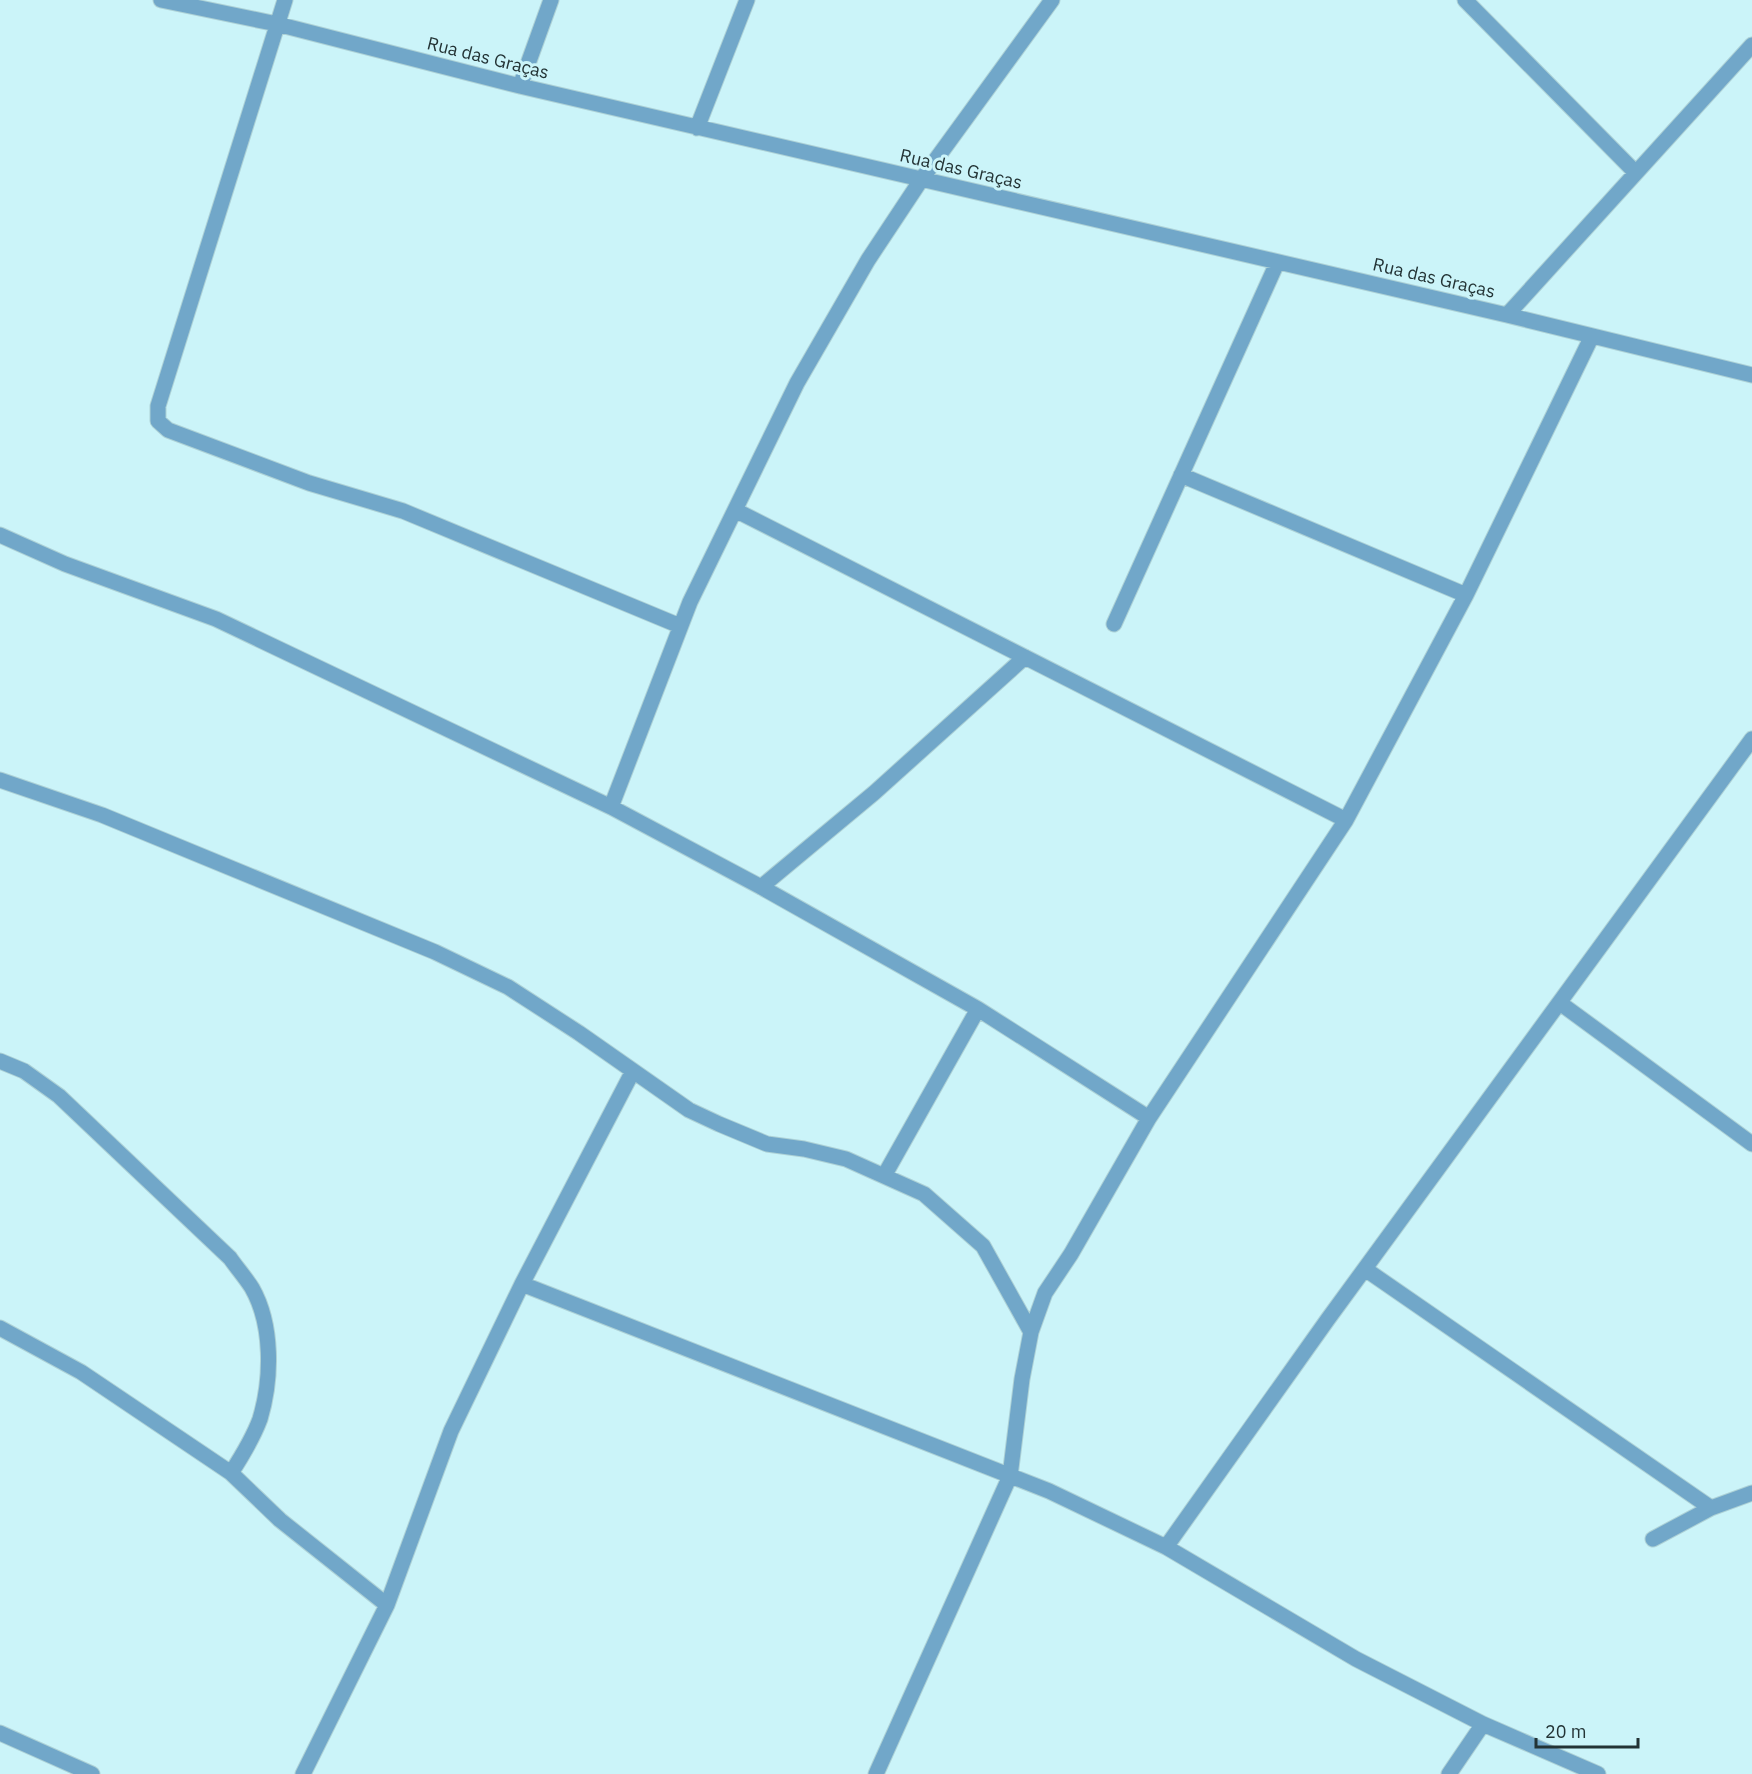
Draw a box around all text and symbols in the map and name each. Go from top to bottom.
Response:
street label: Rua das Graças [425,31,551,84]
street label: Rua das Graças [898,143,1024,194]
street label: Rua das Graças [1371,252,1497,303]
scale bar [1536,1711,1638,1749]
text: 20 m [1545,1720,1587,1743]

